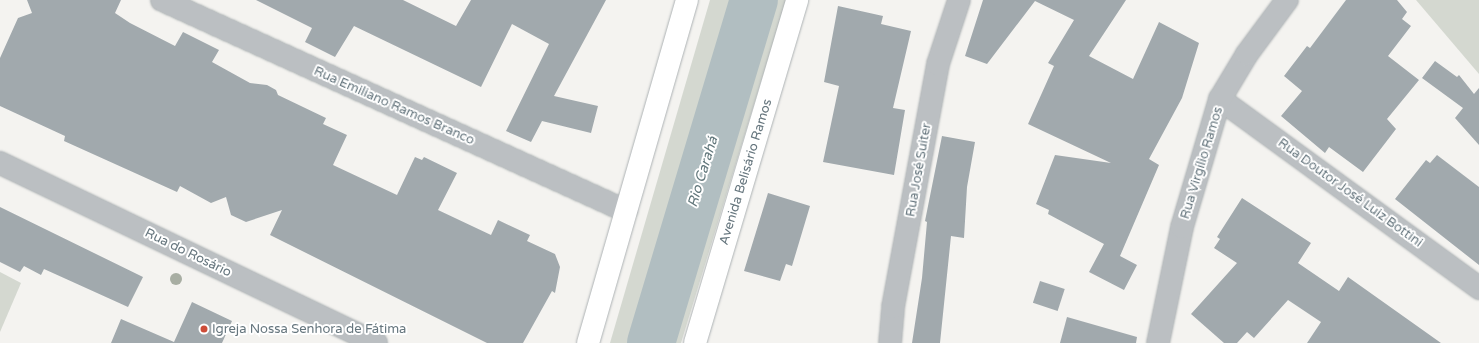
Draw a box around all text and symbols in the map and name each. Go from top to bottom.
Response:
street label: Rua Emiliano Ramos Branco [311,63,477,149]
street label: Avenida Belisário Ramos [716,97,776,247]
street label: Rua Virgílio Ramos [1177,105,1227,221]
street label: Rua José Suiter [903,122,935,218]
water label: Rio Carahá [684,135,722,209]
street label: Rua Doutor José Luiz Bottini [1275,135,1425,251]
street label: Rua do Rosário [142,225,234,281]
place label: Igreja Nossa Senhora de Fátima [212,321,406,337]
marker: Igreja Nossa Senhora de Fátima [199,324,209,334]

